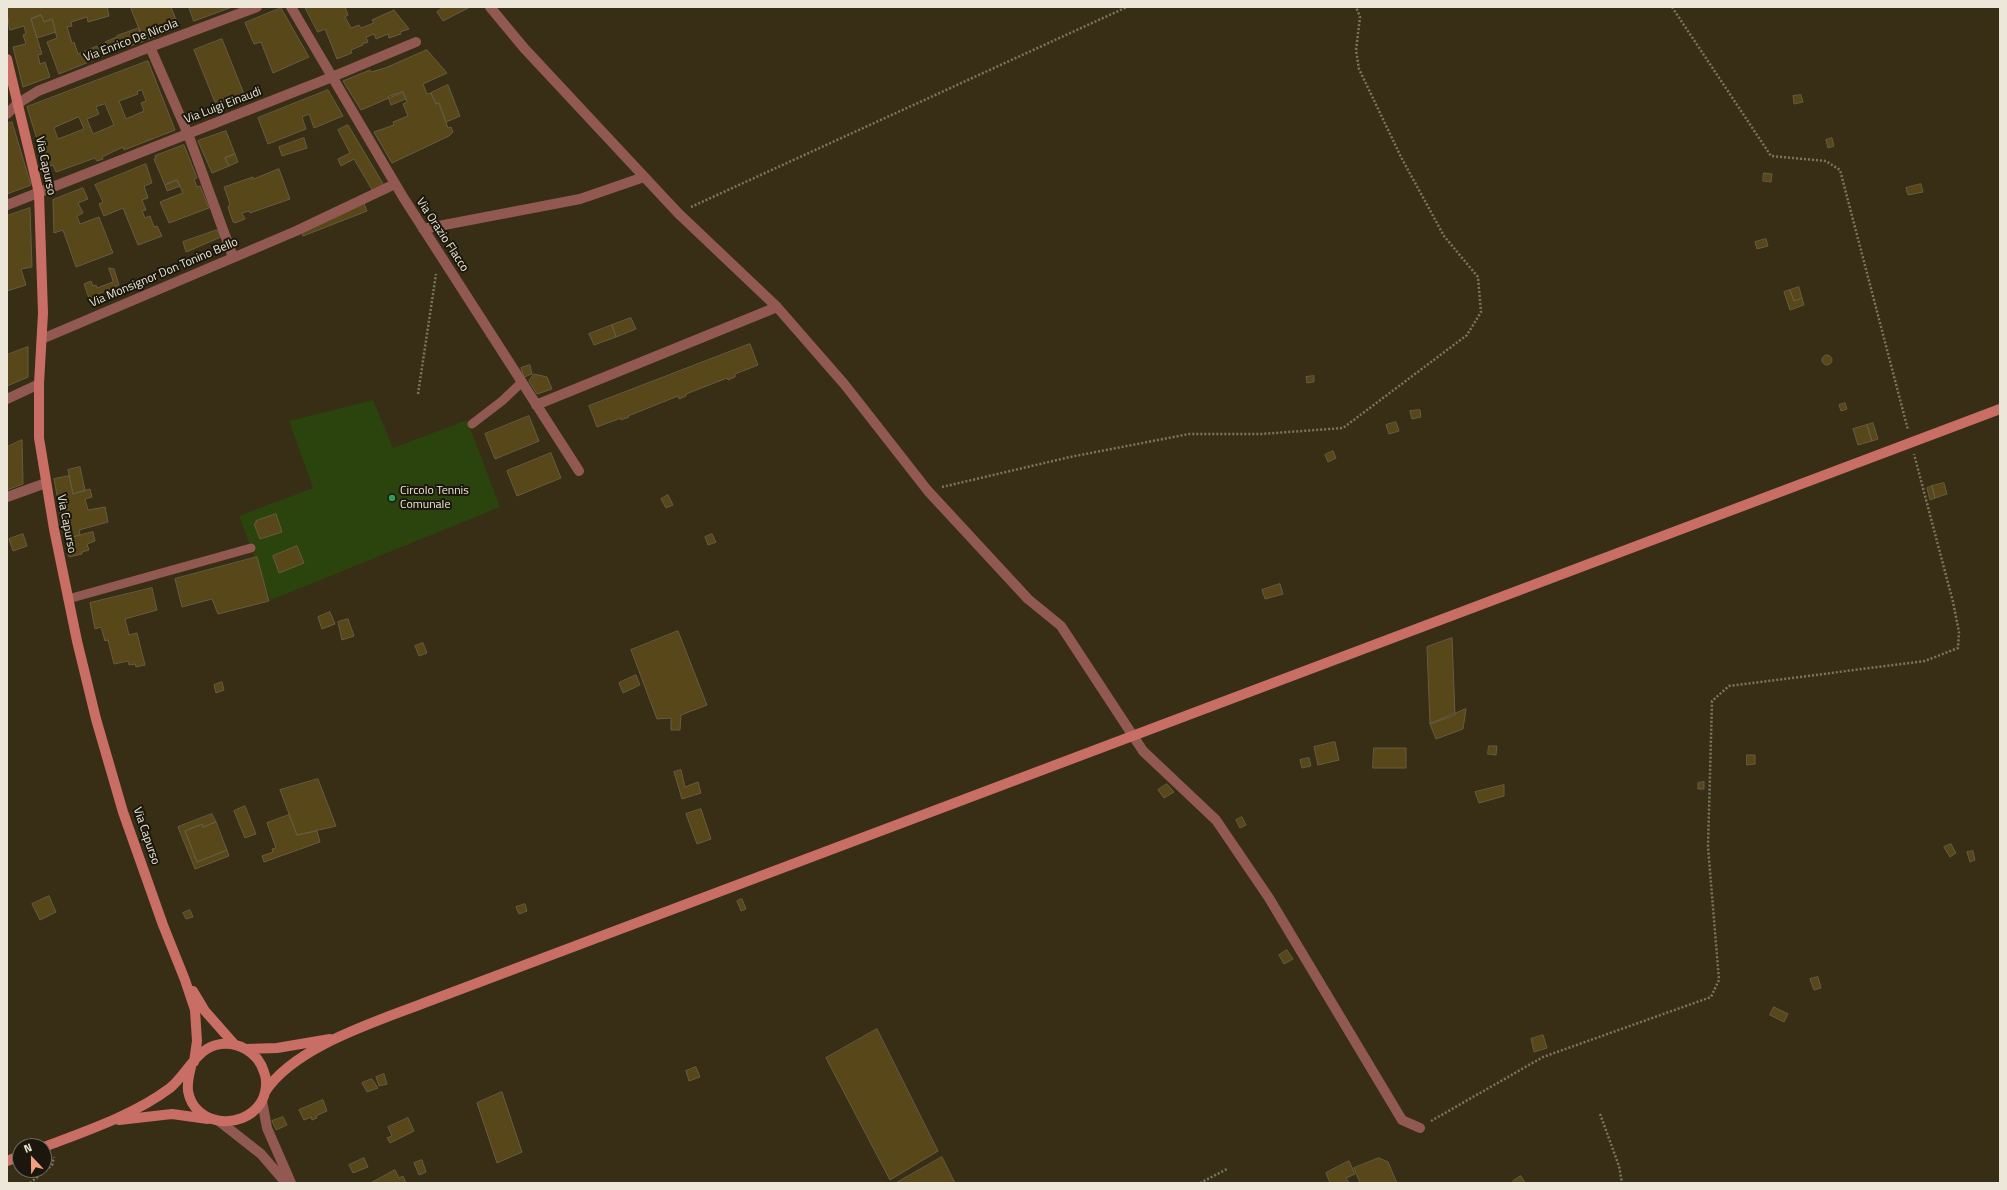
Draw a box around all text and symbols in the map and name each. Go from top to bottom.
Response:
street label: Via Enrico De Nicola [82,16,180,66]
street label: Via Luigi Einaudi [182,85,264,127]
street label: Via Capurso [32,135,58,197]
street label: Via Orazio Flacco [413,195,471,275]
street label: Via Monsignor Don Tonino Bello [88,235,240,311]
place label: Circolo Tennis Comunale [400,484,469,512]
street label: Via Capurso [53,493,79,555]
marker: Circolo Tennis Comunale [387,493,397,503]
street label: Via Capurso [129,805,163,867]
north arrow [12,1138,52,1178]
text: N [21,1139,34,1157]

